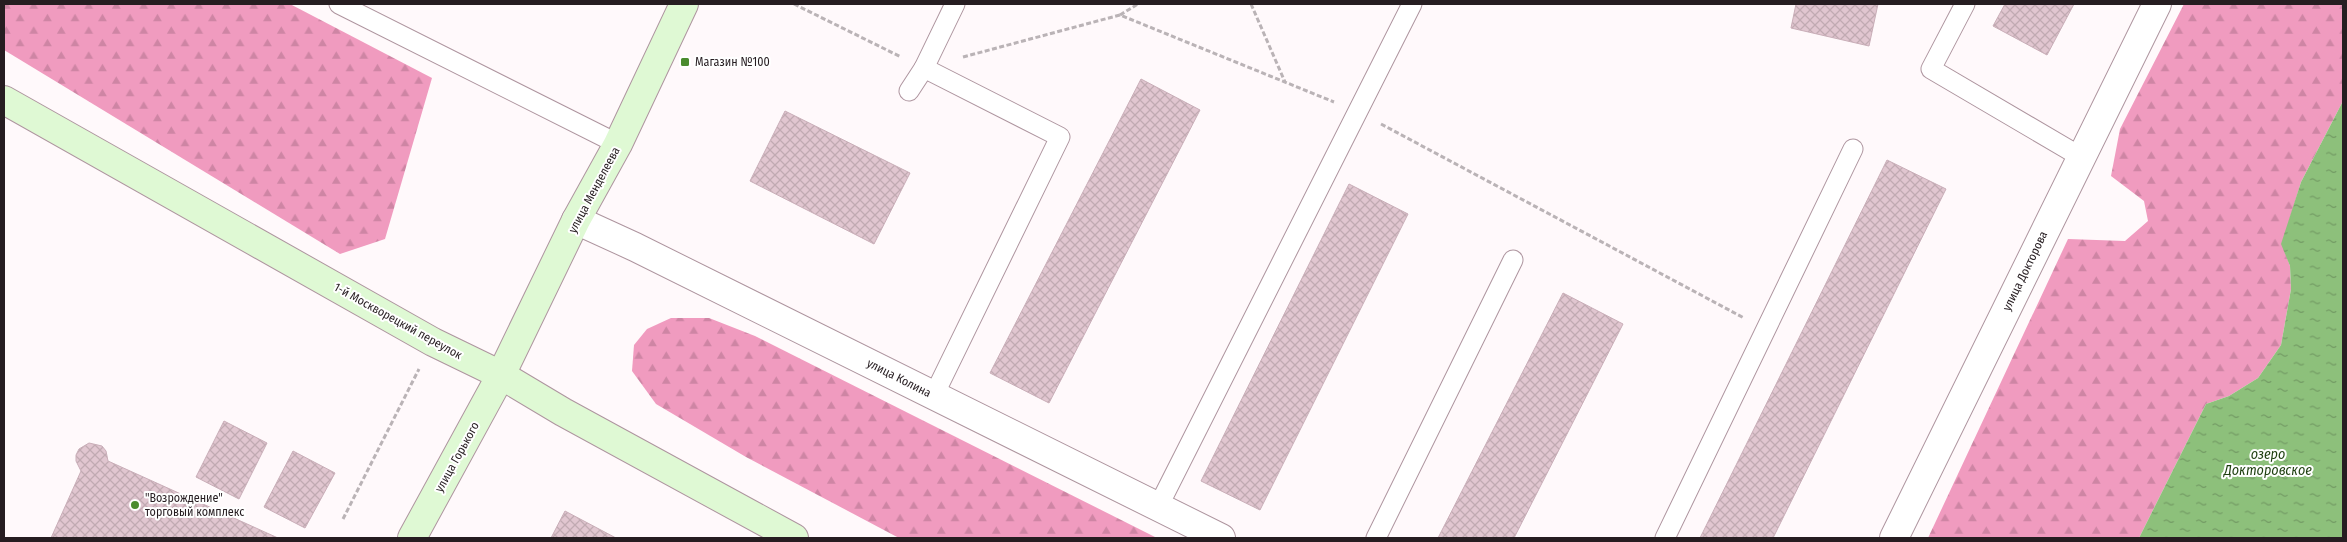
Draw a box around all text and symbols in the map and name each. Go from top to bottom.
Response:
place label: Магазин №100 [695,55,770,69]
marker: Магазин №100 [679,56,691,68]
street label: улица Менделеева [565,144,623,235]
street label: улица Докторова [2000,229,2050,313]
street label: 1-й Москворецкий переулок [332,280,465,362]
street label: улица Колина [865,356,934,400]
street label: улица Горького [432,420,482,494]
water label: озеро Докторовское [2223,446,2312,479]
place label: "Возрождение" торговый комплекс [145,491,244,519]
marker: "Возрождение" торговый комплекс [129,499,141,511]

